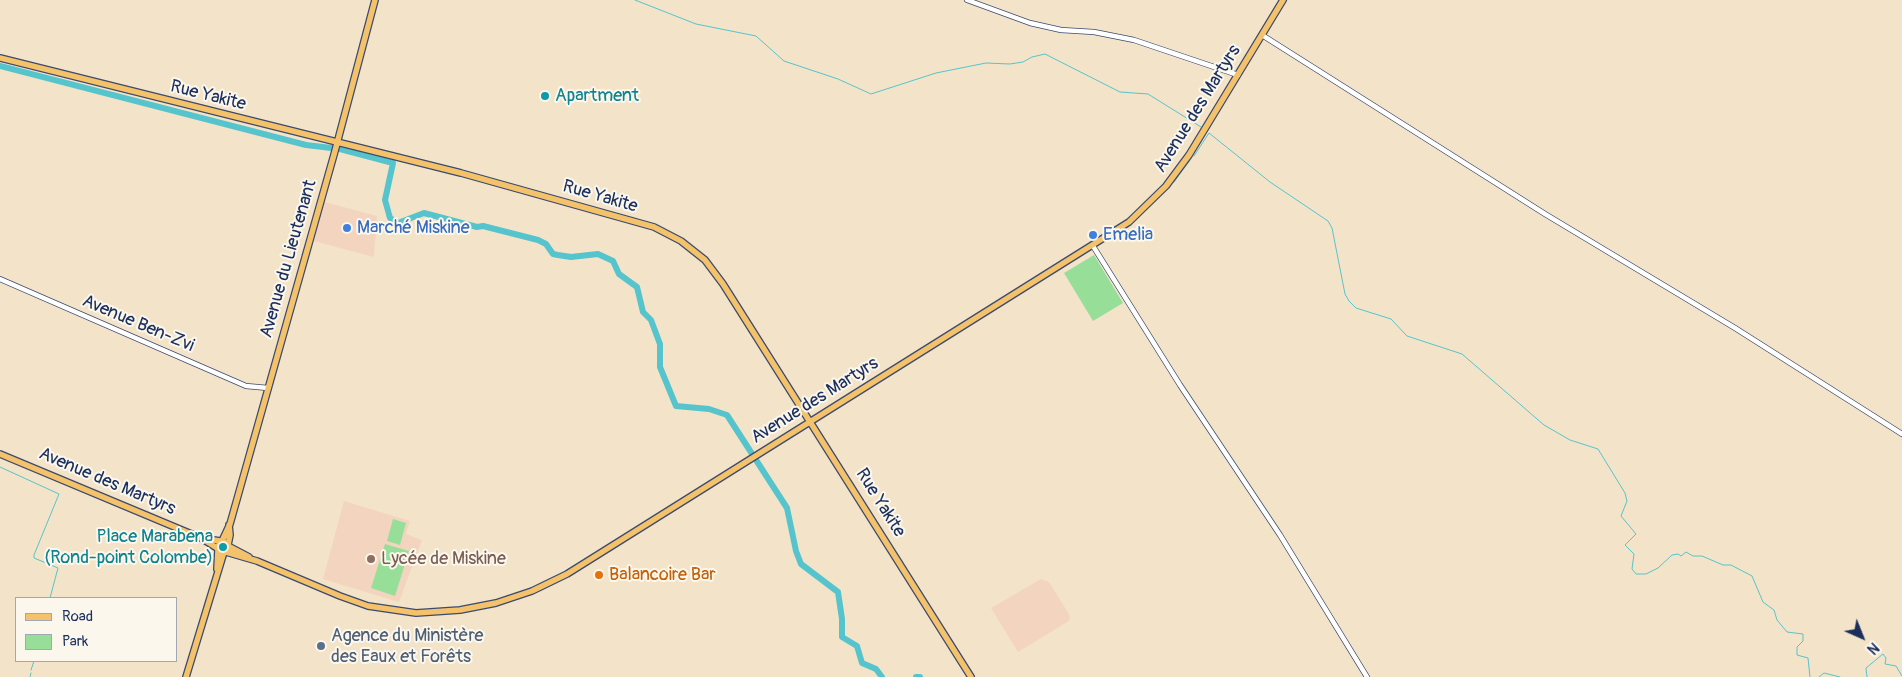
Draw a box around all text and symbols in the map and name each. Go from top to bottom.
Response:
street label: Avenue des Martyrs [1150,41,1246,177]
street label: Rue Yakite [168,76,248,116]
place label: Apartment [555,85,639,107]
marker: Apartment [539,90,551,102]
street label: Rue Yakite [560,176,640,218]
street label: Avenue du Lieutenant [256,178,322,340]
place label: Marché Miskine [357,217,470,239]
marker: Marché Miskine [341,222,353,234]
place label: Emelia [1103,224,1153,246]
marker: Emelia [1087,229,1099,241]
street label: Avenue Ben-Zvi [79,291,197,357]
street label: Avenue des Martyrs [747,353,883,449]
street label: Avenue des Martyrs [35,443,179,521]
street label: Rue Yakite [850,465,910,541]
place label: Place Marabena (Rond-point Colombe) [44,526,213,568]
marker: Place Marabena (Rond-point Colombe) [217,541,229,553]
place label: Lycée de Miskine [381,548,506,570]
marker: Lycée de Miskine [365,553,377,565]
place label: Balancoire Bar [609,564,716,586]
marker: Balancoire Bar [593,569,605,581]
legend [15,597,178,662]
text: Road [62,607,93,626]
north arrow [1837,612,1887,662]
place label: Agence du Ministère des Eaux et Forêts [331,625,483,668]
text: Park [62,632,88,651]
text: N [1863,639,1882,658]
marker: Agence du Ministère des Eaux et Forêts [315,640,327,652]

